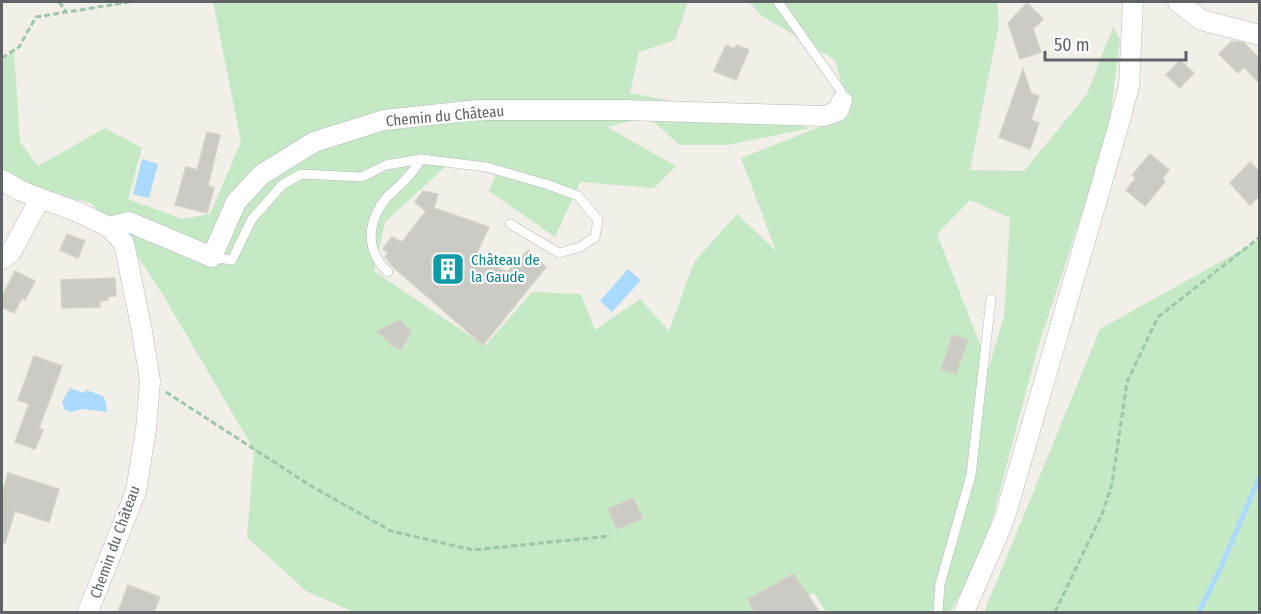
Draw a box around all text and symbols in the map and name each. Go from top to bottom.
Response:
scale bar [1045,24,1186,62]
text: 50 m [1054,34,1090,56]
street label: Chemin du Château [385,102,505,130]
building icon: Château de la Gaude [430,251,466,287]
place label: Château de la Gaude [471,251,540,286]
street label: Chemin du Château [86,483,144,601]

